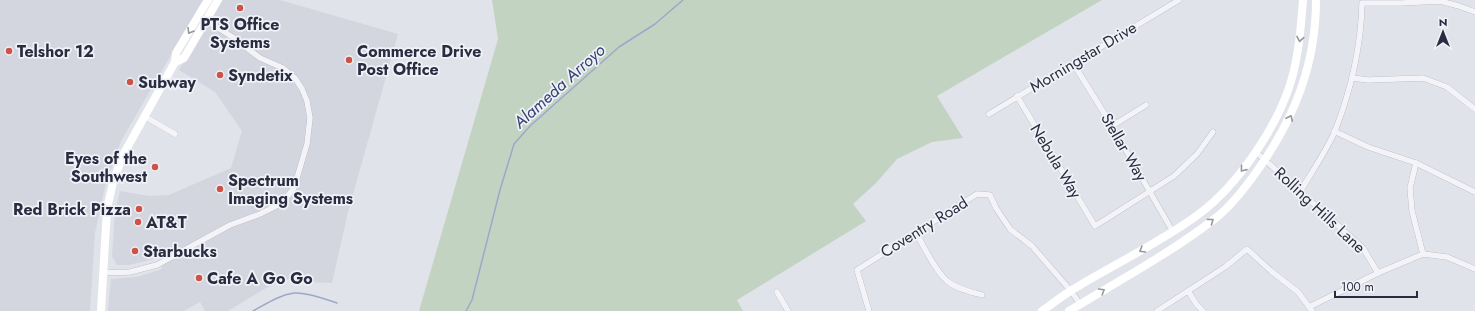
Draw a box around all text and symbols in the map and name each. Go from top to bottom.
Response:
marker: PTS Office Systems [235,3,245,13]
north arrow [1423,12,1463,52]
place label: PTS Office Systems [201,13,279,54]
text: N [1439,14,1447,30]
street label: Morningstar Drive [1025,16,1141,98]
one-way arrow [187,27,195,34]
one-way arrow [1296,36,1305,42]
water label: Alameda Arroyo [507,38,610,134]
place label: Telshor 12 [17,40,94,63]
place label: Commerce Drive Post Office [357,40,481,81]
marker: Telshor 12 [4,46,14,56]
marker: Commerce Drive Post Office [344,55,354,65]
place label: Syndetix [228,64,293,87]
marker: Syndetix [215,70,225,80]
place label: Subway [138,71,197,94]
marker: Subway [125,77,135,87]
street label: Stellar Way [1095,109,1153,186]
one-way arrow [1285,115,1293,122]
street label: Nebula Way [1025,119,1088,203]
place label: Eyes of the Southwest [65,147,148,188]
marker: Eyes of the Southwest [150,162,160,172]
street label: Rolling Hills Lane [1269,162,1371,258]
one-way arrow [1240,165,1247,172]
place label: Spectrum Imaging Systems [228,169,353,210]
marker: Spectrum Imaging Systems [215,184,225,194]
street label: Coventry Road [876,191,972,263]
place label: Red Brick Pizza [13,198,131,221]
marker: Red Brick Pizza [134,204,144,214]
place label: AT&T [145,211,187,234]
marker: AT&T [133,217,143,227]
one-way arrow [1207,218,1214,225]
place label: Starbucks [143,240,217,263]
one-way arrow [1139,245,1146,252]
marker: Starbucks [130,246,140,256]
place label: Cafe A Go Go [207,267,313,290]
marker: Cafe A Go Go [194,273,204,283]
scale bar [1335,273,1417,299]
text: 100 m [1341,278,1374,296]
one-way arrow [1098,288,1105,295]

